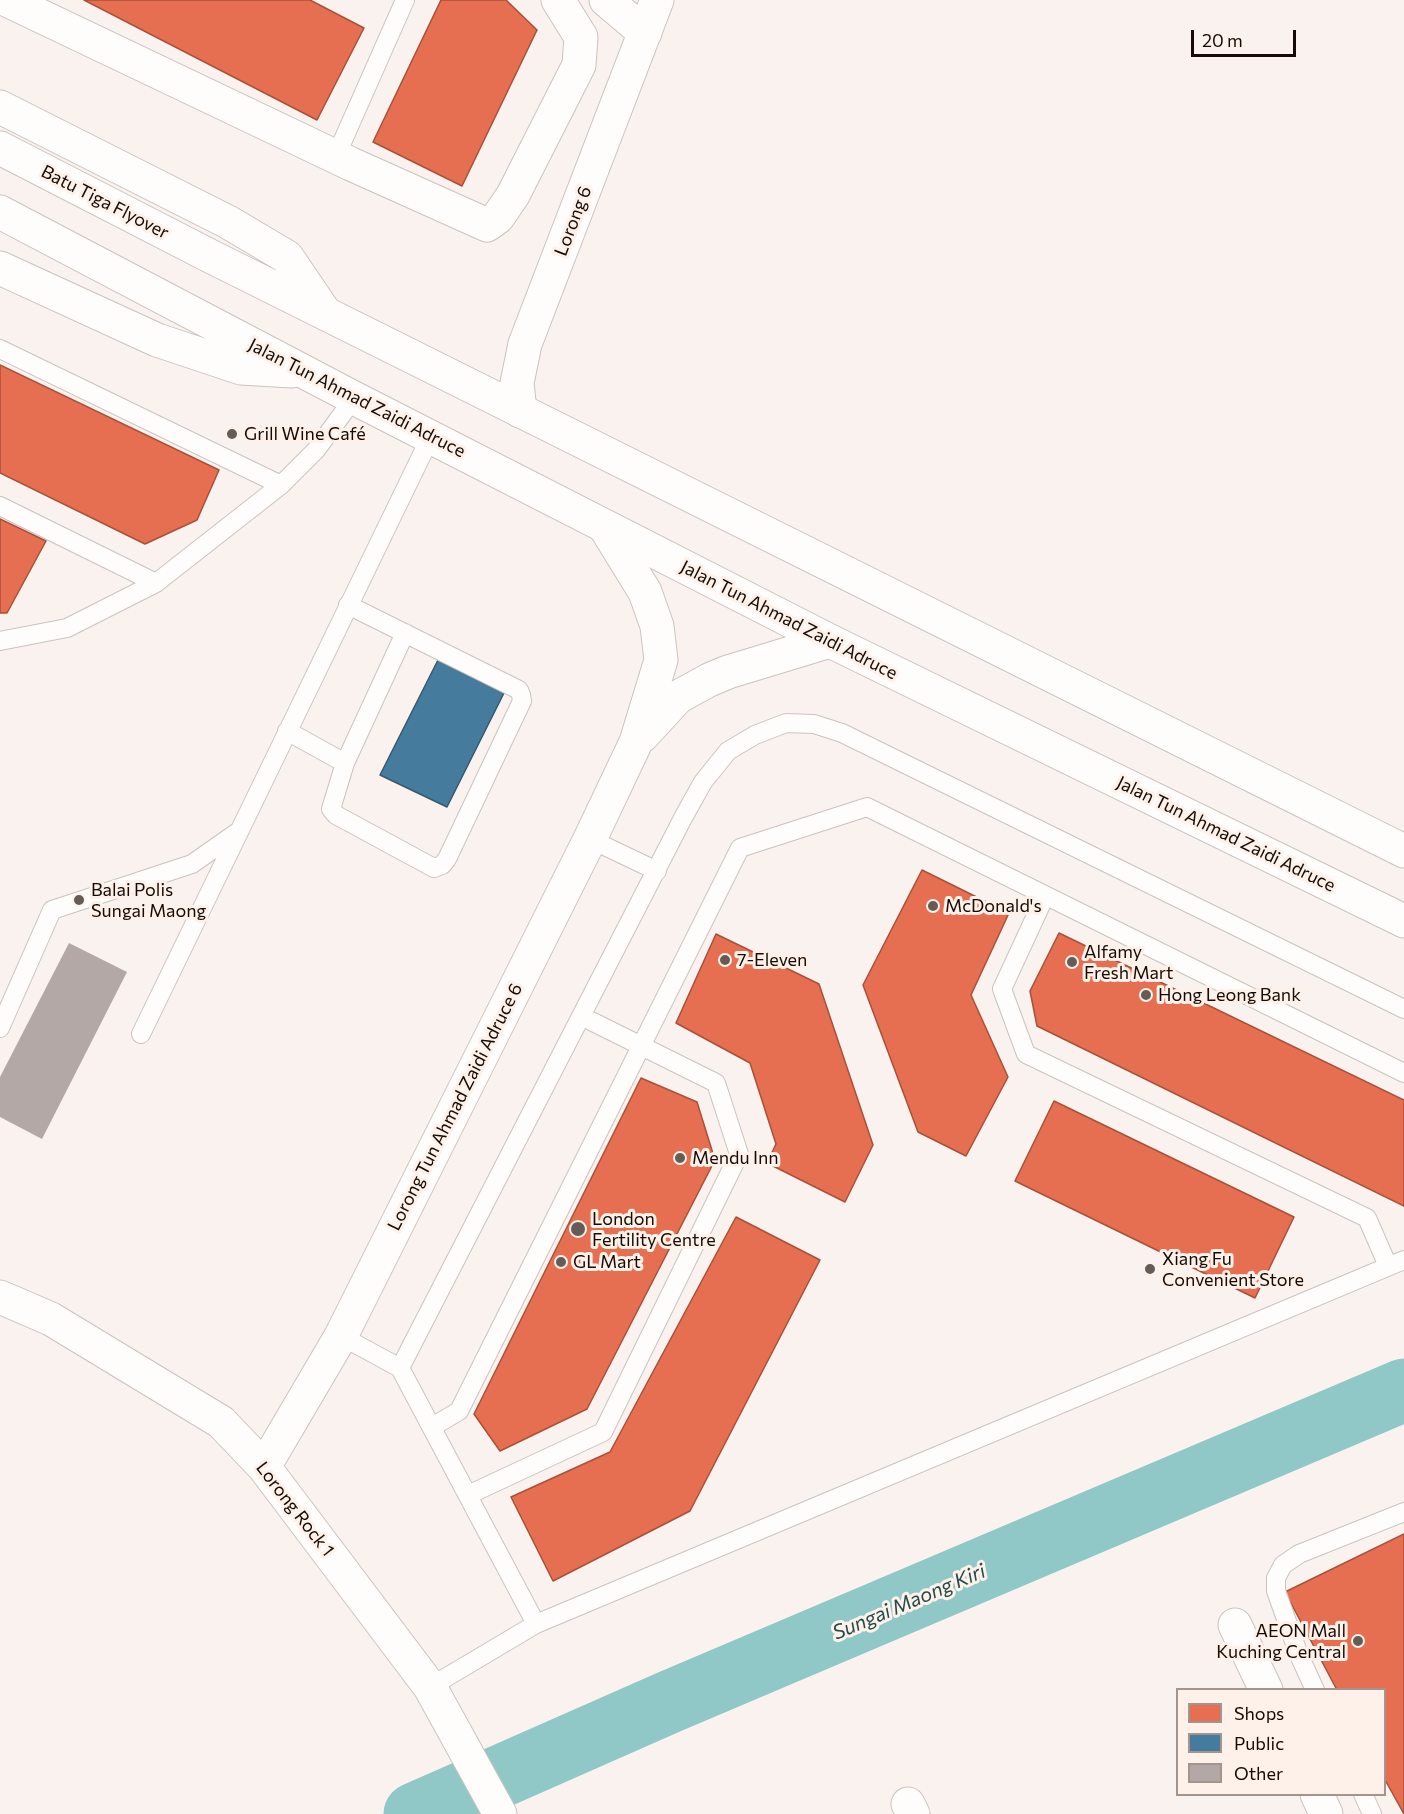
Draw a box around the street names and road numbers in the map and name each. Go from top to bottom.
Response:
street label: Batu Tiga Flyover [38,160,172,244]
street label: Lorong 6 [550,183,596,259]
street label: Jalan Tun Ahmad Zaidi Adruce [245,334,469,462]
street label: Jalan Tun Ahmad Zaidi Adruce [677,556,901,684]
street label: Jalan Tun Ahmad Zaidi Adruce [1113,772,1339,896]
street label: Lorong Tun Ahmad Zaidi Adruce 6 [383,980,527,1234]
street label: Lorong Rock 1 [251,1457,339,1561]

